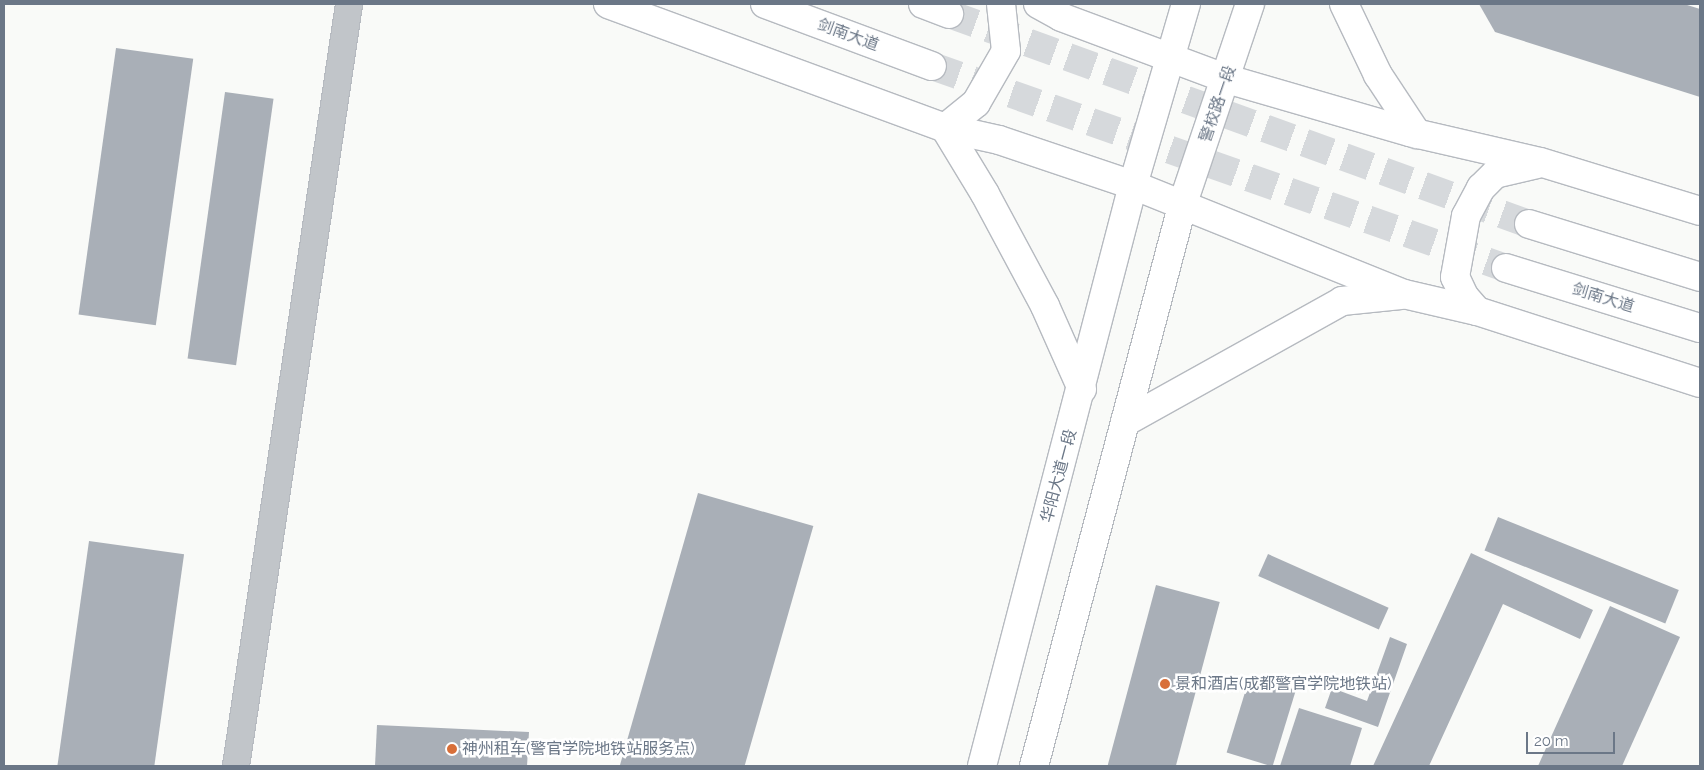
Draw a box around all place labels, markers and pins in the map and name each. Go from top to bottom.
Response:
place label: 景和酒店(成都警官学院地铁站) [1175,674,1392,694]
marker: 景和酒店(成都警官学院地铁站) [1159,678,1171,690]
place label: 神州租车(警官学院地铁站服务点) [462,739,695,759]
marker: 神州租车(警官学院地铁站服务点) [446,743,458,755]

